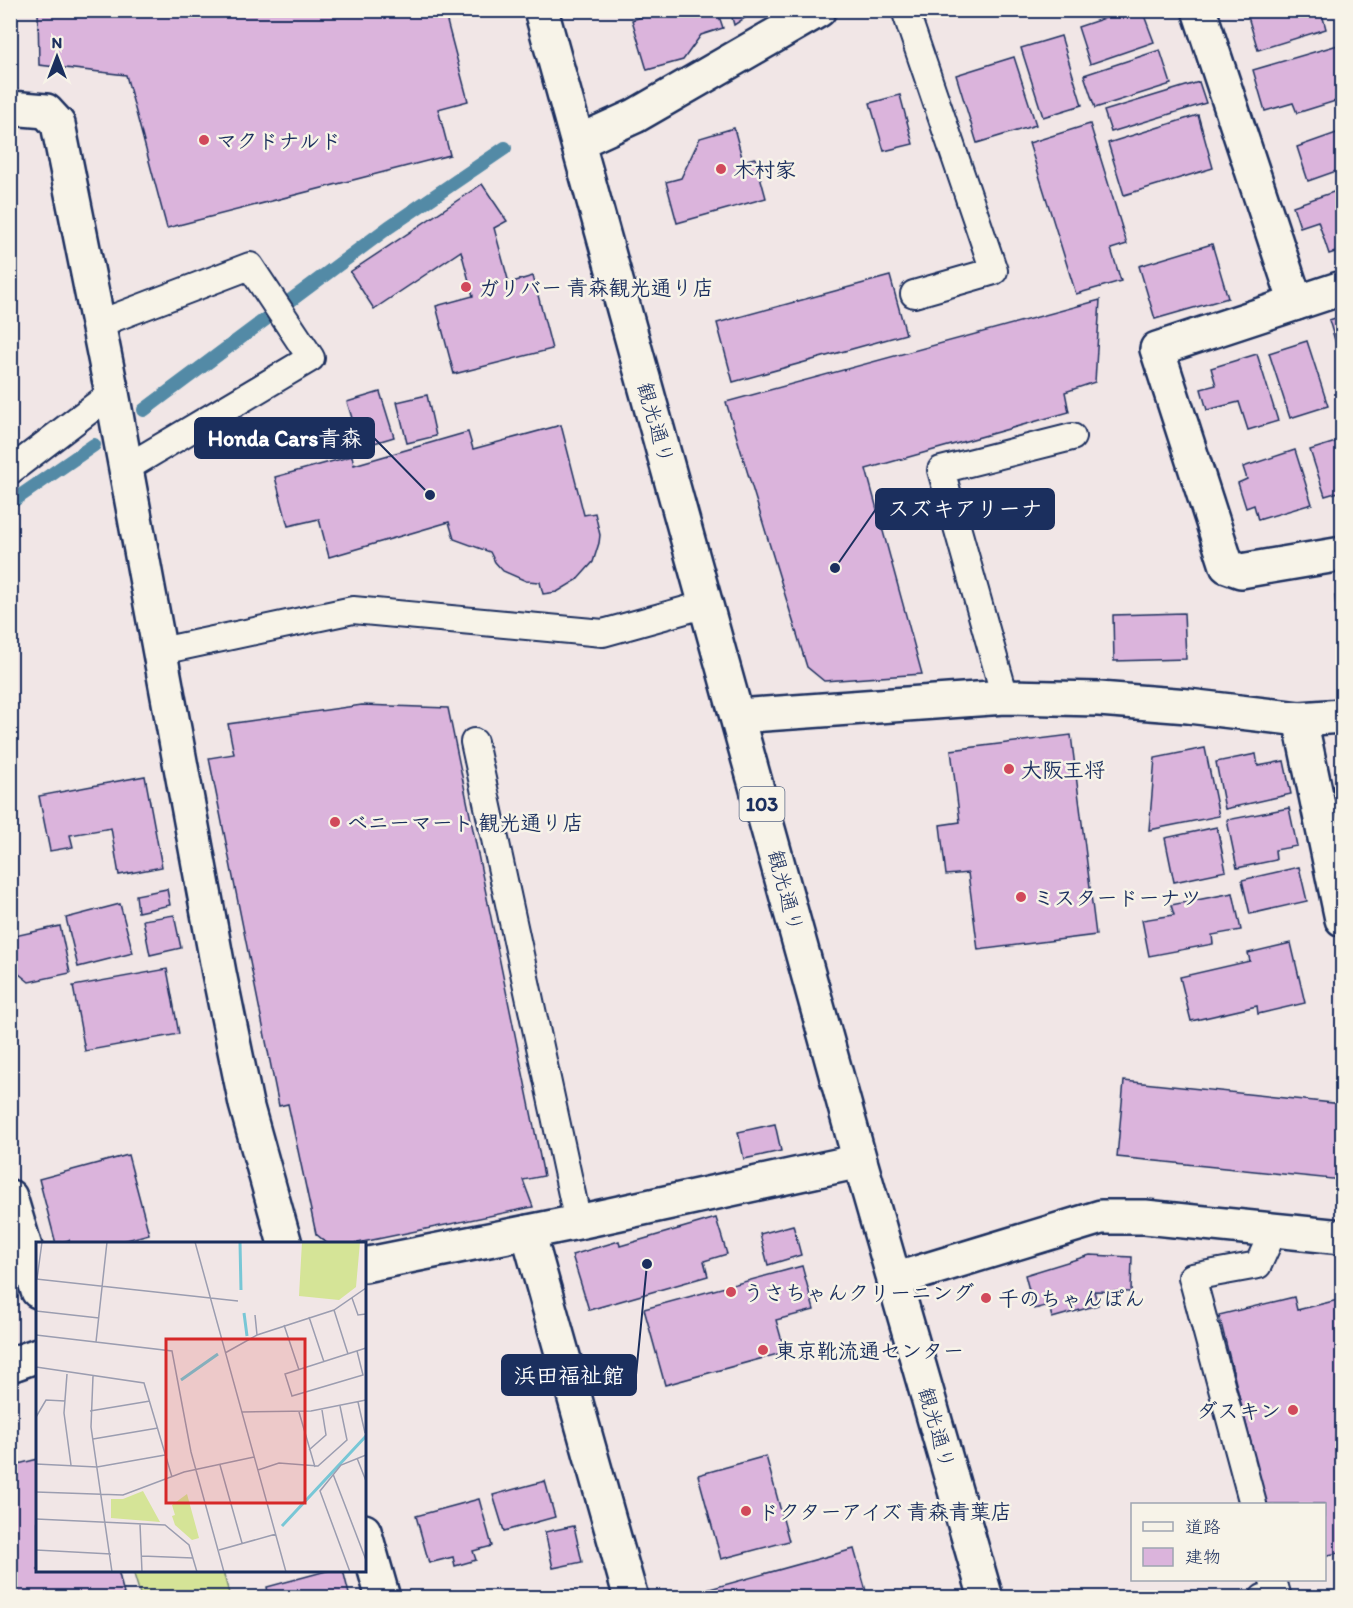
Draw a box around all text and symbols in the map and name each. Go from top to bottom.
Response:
north arrow [27,27,87,87]
text: N [52,33,62,52]
place label: マクドナルド [216,128,341,153]
marker: マクドナルド [197,133,211,147]
place label: 木村家 [733,157,796,182]
marker: 木村家 [714,162,728,176]
place label: ガリバー 青森観光通り店 [478,275,714,300]
marker: ガリバー 青森観光通り店 [459,280,473,294]
street label: 観光通り [632,379,680,467]
callout: Honda Cars青森 [195,418,374,458]
text: Honda Cars青森 [208,425,362,452]
callout: スズキアリーナ [876,489,1054,529]
text: スズキアリーナ [888,495,1042,522]
place label: 大阪王将 [1021,757,1105,782]
marker: 大阪王将 [1002,762,1016,776]
road number: 103 [740,787,784,821]
place label: ベニーマート 観光通り店 [347,810,584,835]
marker: ベニーマート 観光通り店 [328,815,342,829]
street label: 観光通り [763,847,809,935]
place label: ミスタードーナツ [1033,885,1201,910]
marker: ミスタードーナツ [1014,890,1028,904]
inset map [36,1242,366,1572]
place label: うさちゃんクリーニング [743,1280,974,1305]
marker: うさちゃんクリーニング [724,1285,738,1299]
place label: 千のちゃんぽん [998,1286,1145,1311]
marker: 千のちゃんぽん [979,1291,993,1305]
place label: 東京靴流通センター [775,1338,964,1363]
marker: 東京靴流通センター [756,1343,770,1357]
callout: 浜田福祉館 [502,1355,636,1395]
text: 浜田福祉館 [514,1362,624,1389]
street label: 観光通り [913,1384,961,1472]
place label: ダスキン [1197,1398,1281,1423]
marker: ダスキン [1286,1403,1300,1417]
place label: ドクターアイズ 青森青葉店 [758,1499,1012,1524]
legend [1131,1503,1326,1581]
marker: ドクターアイズ 青森青葉店 [739,1504,753,1518]
text: 道路 [1185,1516,1221,1538]
text: 建物 [1185,1546,1221,1568]

